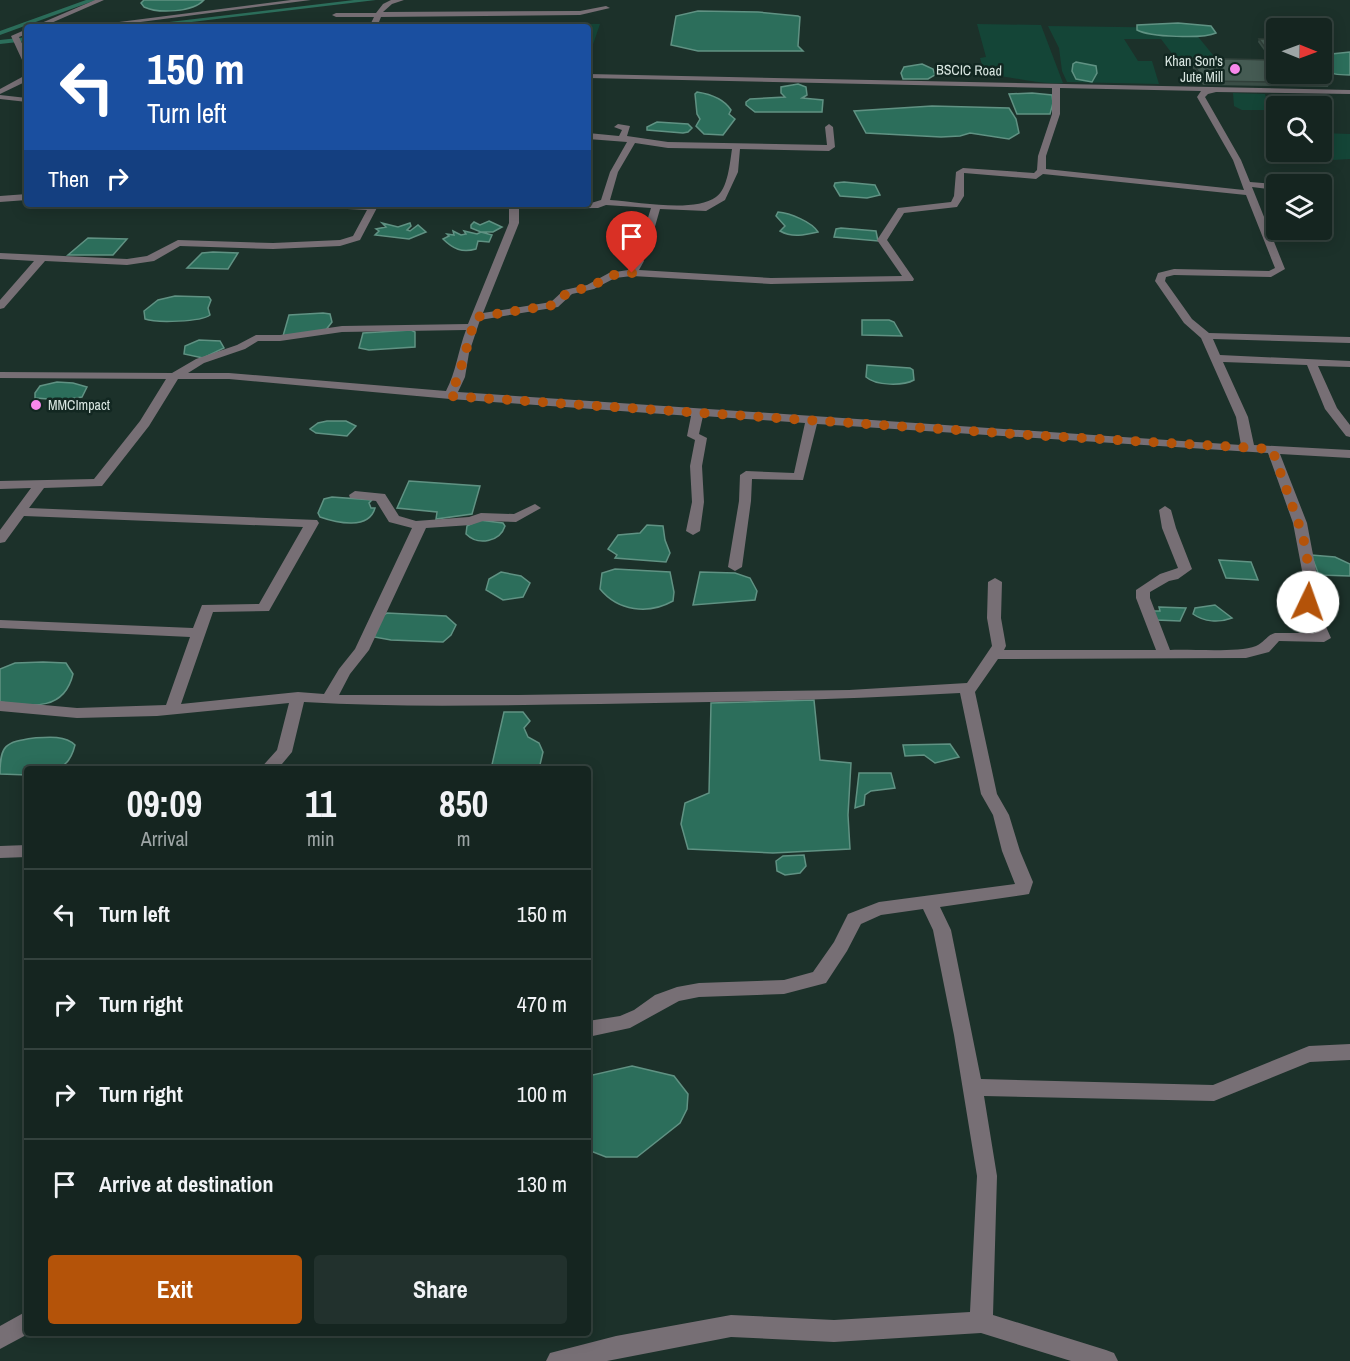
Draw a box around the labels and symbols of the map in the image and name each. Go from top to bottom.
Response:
north arrow [1266,18,1332,84]
place label: Khan Son's Jute Mill [1165,52,1223,86]
street label: BSCIC Road [936,60,1002,80]
marker: Khan Son's Jute Mill [1228,62,1242,76]
pin [606,211,657,273]
place label: MMCImpact [48,396,110,414]
marker: MMCImpact [29,398,43,412]
position arrow [1276,570,1340,634]

